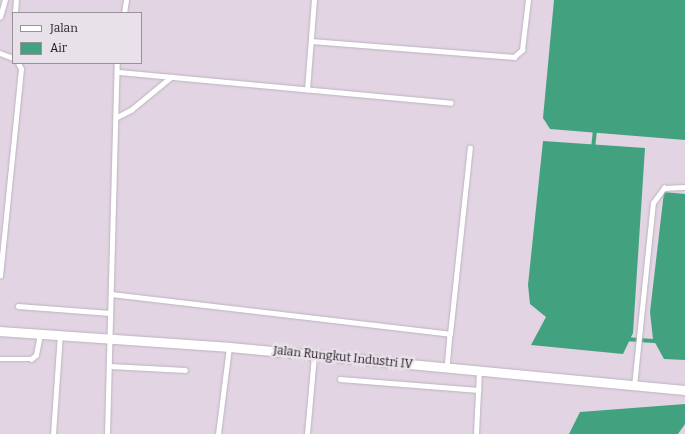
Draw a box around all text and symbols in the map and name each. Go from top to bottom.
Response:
legend [12,12,142,64]
text: Jalan [50,21,78,35]
text: Air [50,41,67,55]
street label: Jalan Rungkut Industri IV [273,344,413,372]

